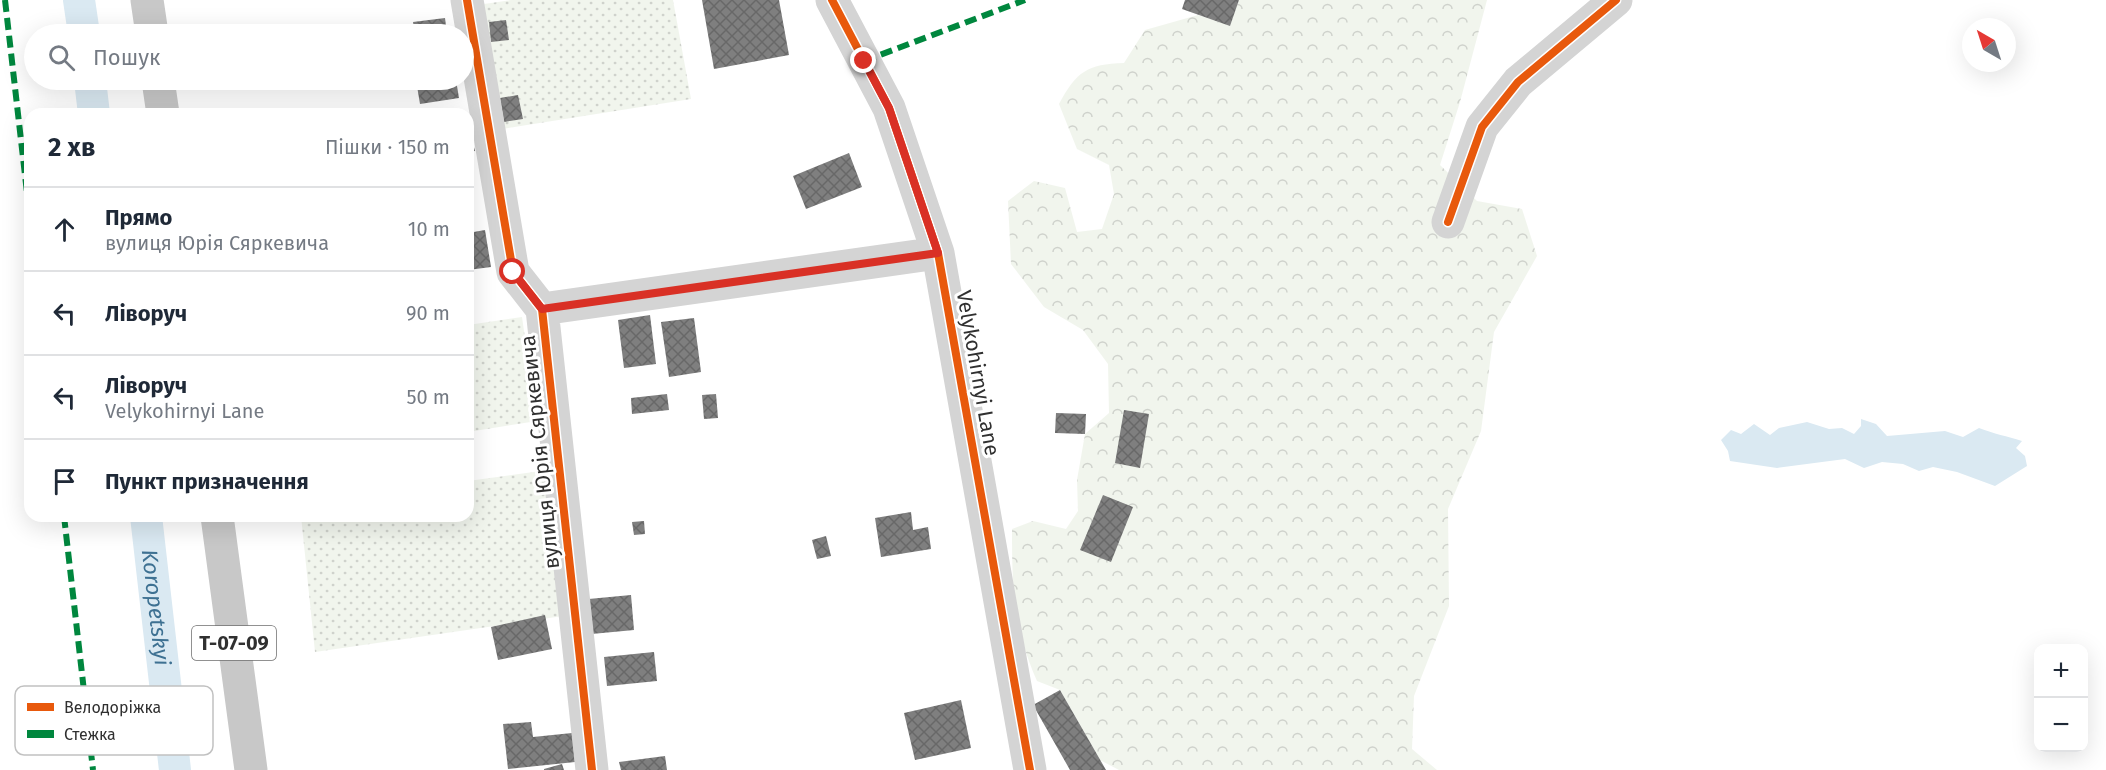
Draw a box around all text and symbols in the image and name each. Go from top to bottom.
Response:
north arrow [1962,18,2016,72]
search box [24,24,474,90]
icon: search [45,41,78,74]
text: Пошук [93,44,160,71]
route end [850,47,876,73]
text: 2 хв [48,132,95,163]
text: Пішки · 150 m [325,135,450,159]
text: Прямо [105,204,172,231]
icon: ahead [48,213,81,246]
text: 10 m [408,217,450,241]
text: вулиця Юрія Сяркевича [105,231,329,255]
route start [499,258,525,284]
street label: Velykohirnyi Lane [951,288,1005,458]
icon: left [48,297,81,330]
text: Ліворуч [105,300,187,327]
text: 90 m [406,301,450,325]
street label: вулиця Юрія Сяркевича [515,334,565,570]
text: Ліворуч [105,372,187,399]
icon: left [48,381,81,414]
text: 50 m [406,385,450,409]
text: Velykohirnyi Lane [105,399,264,423]
icon: arrive [48,465,81,498]
text: Пункт призначення [105,468,309,495]
water label: Koropetskyi [136,548,176,667]
road number: Т-07-09 [192,626,276,660]
map controls [2034,644,2088,752]
button: + [2034,644,2088,698]
legend [15,686,213,755]
text: Велодоріжка [64,698,161,717]
button: − [2034,698,2088,752]
text: Стежка [64,725,116,744]

